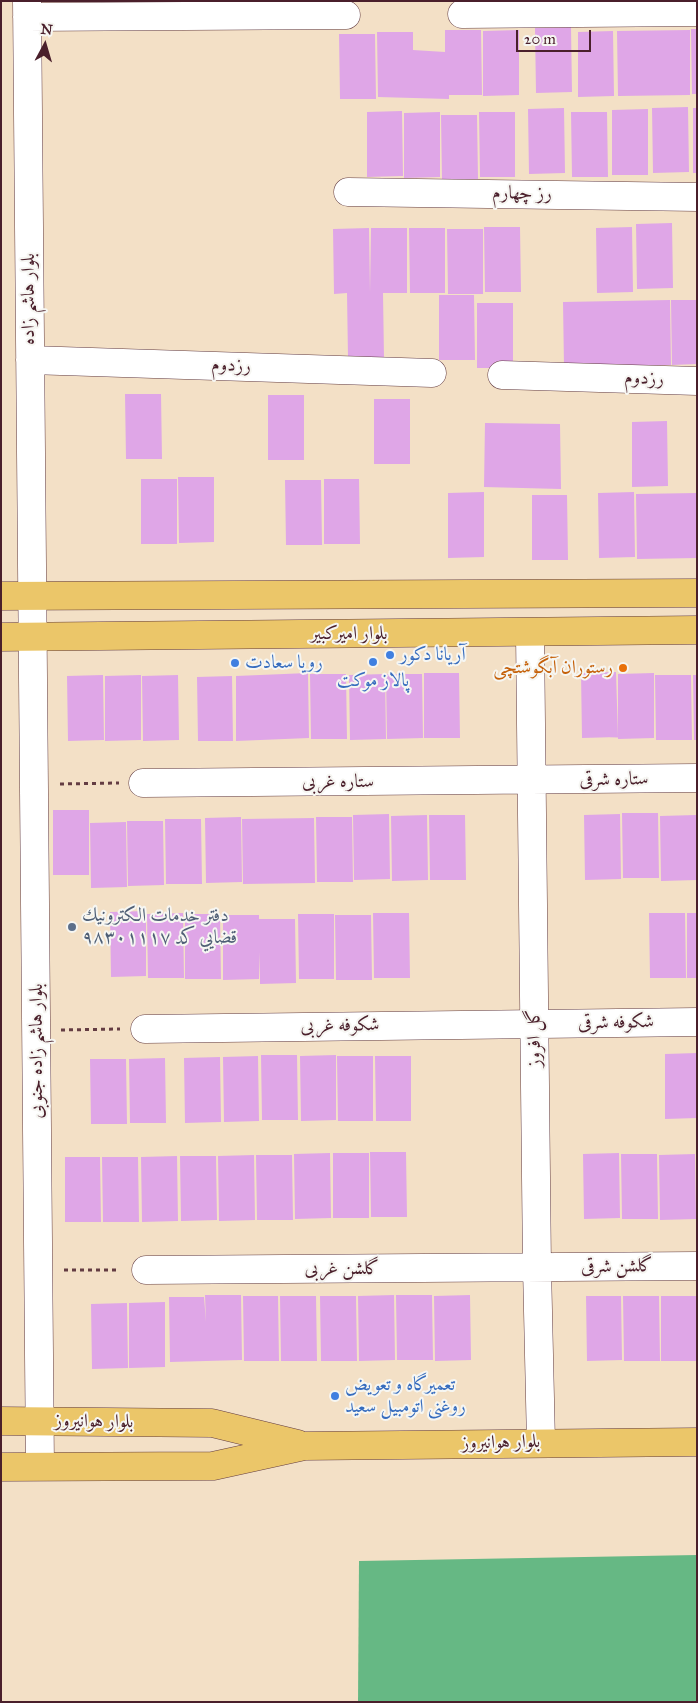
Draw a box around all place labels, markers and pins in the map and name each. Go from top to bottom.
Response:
place label: آریانا دکور [400,644,466,666]
marker: آریانا دکور [384,649,396,661]
place label: رویا سعادت [245,652,323,674]
marker: پالاز موکت [367,656,379,668]
marker: رویا سعادت [229,657,241,669]
place label: رستوران آبگوشتچی [493,657,613,679]
marker: رستوران آبگوشتچی [617,662,629,674]
place label: پالاز موکت [337,670,409,692]
place label: دفتر خدمات الكترونيك قضايي كد ٩٨٣٠١١١٧ [82,905,237,949]
marker: دفتر خدمات الكترونيك قضايي كد ٩٨٣٠١١١٧ [66,921,78,933]
place label: تعمیرگاه و تعویض روغنی اتومبیل سعید [345,1374,466,1418]
marker: تعمیرگاه و تعویض روغنی اتومبیل سعید [329,1390,341,1402]

